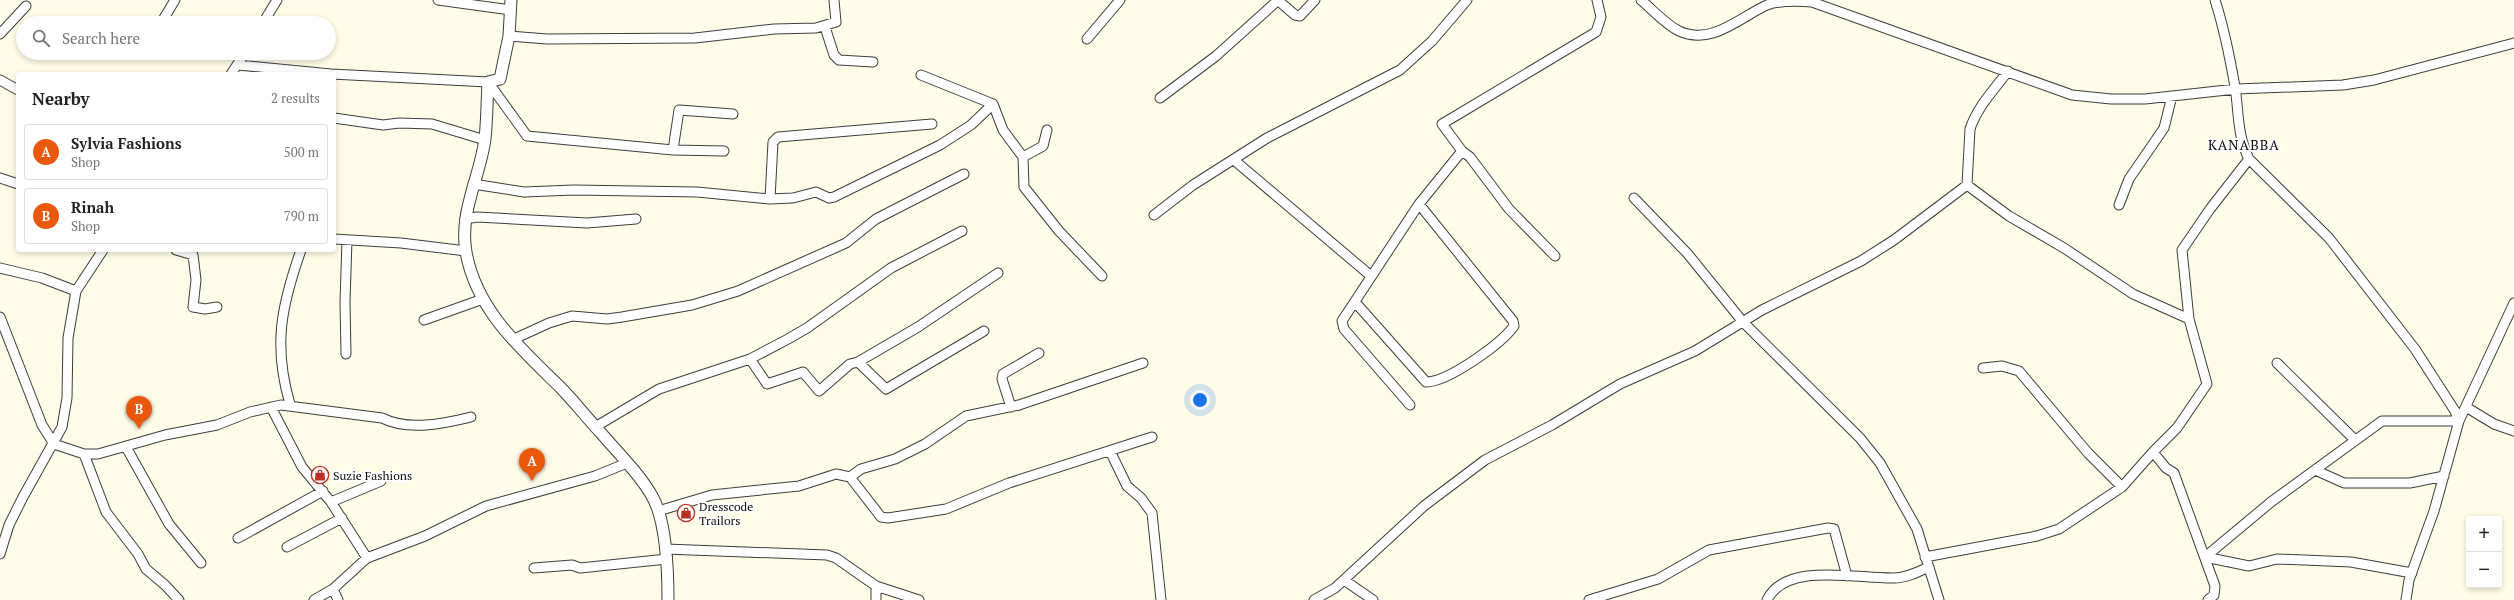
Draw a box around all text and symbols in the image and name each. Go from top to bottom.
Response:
search box [16,16,336,60]
icon: search [30,27,52,49]
text: Search here [62,28,140,48]
text: Nearby [32,87,90,110]
text: 2 results [271,89,320,107]
text: Sylvia Fashions [71,133,181,153]
district label: KANABBA [2208,135,2280,154]
text: A [41,143,51,161]
text: 500 m [284,143,319,161]
text: Shop [71,153,100,171]
text: Rinah [71,197,114,217]
text: B [42,207,50,225]
text: 790 m [284,207,319,225]
text: Shop [71,217,100,235]
your location [1190,390,1210,410]
pin: B [126,396,152,429]
pin: A [519,448,545,481]
shop icon: Suzie Fashions [310,465,330,485]
place label: Suzie Fashions [333,468,412,483]
place label: Dresscode Trailors [699,499,753,528]
shop icon: Dresscode Trailors [676,503,696,523]
map controls [2466,516,2502,588]
button: + [2466,516,2502,552]
button: − [2466,552,2502,588]

